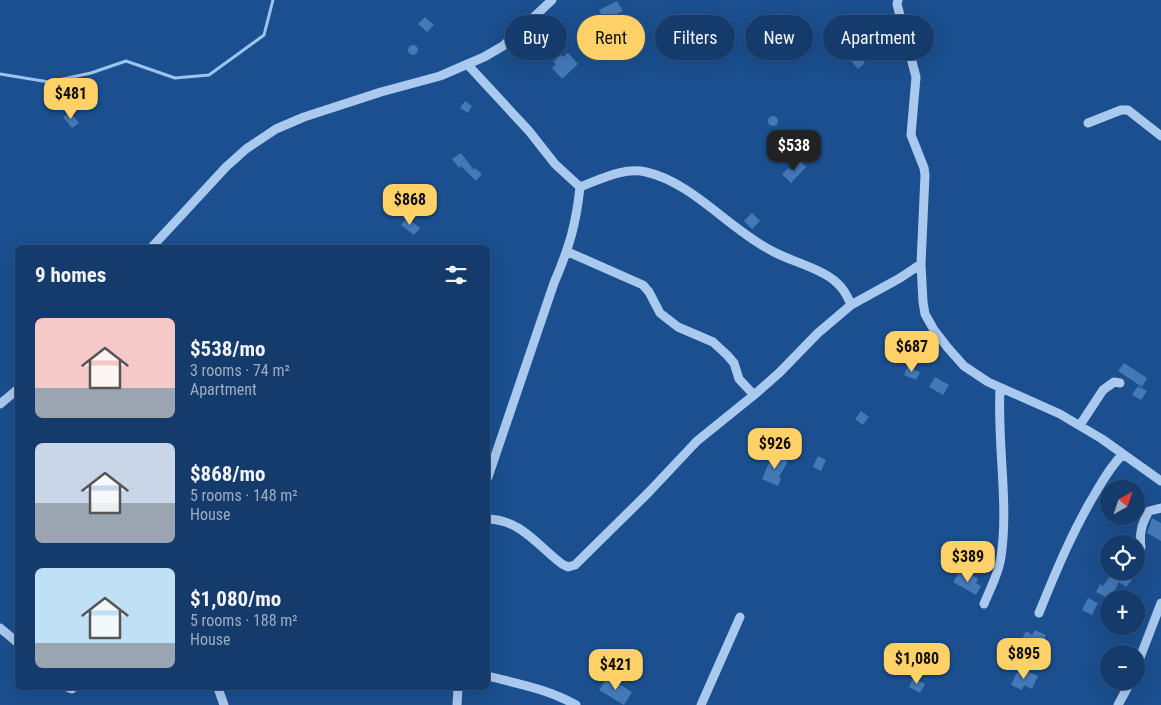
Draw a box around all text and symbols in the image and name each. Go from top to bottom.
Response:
chip: Buy [505,15,567,60]
chip: Rent [577,15,645,60]
chip: Filters [655,15,735,60]
chip: New [745,15,813,60]
chip: Apartment [823,15,934,60]
pin: $481 [41,78,101,120]
text: $481 [55,84,87,103]
pin: $538 [764,130,824,172]
text: $538 [778,136,810,155]
pin: $868 [380,184,440,226]
text: $868 [394,190,426,209]
icon: filters [442,261,470,289]
text: 9 homes [35,263,106,287]
pin: $687 [882,330,942,373]
text: $538/mo [190,337,265,361]
text: $687 [896,337,928,356]
icon: home [75,338,135,398]
text: 3 rooms · 74 m² [190,361,290,380]
text: Apartment [190,380,257,399]
pin: $926 [745,428,805,470]
text: $926 [759,434,791,453]
text: $868/mo [190,462,265,486]
icon: home [75,463,135,523]
north arrow [1100,480,1145,525]
map controls [1100,480,1145,690]
text: 5 rooms · 148 m² [190,486,298,505]
text: House [190,505,230,524]
button: locate [1100,535,1145,580]
pin: $389 [938,540,998,583]
text: $389 [952,547,984,566]
text: $1,080/mo [190,587,281,611]
icon: home [75,588,135,648]
button: + [1100,590,1145,635]
text: 5 rooms · 188 m² [190,611,298,630]
text: House [190,630,230,649]
pin: $895 [994,638,1054,680]
pin: $1,080 [876,642,958,685]
text: $895 [1008,644,1040,663]
button: − [1100,645,1145,690]
pin: $421 [586,648,646,691]
text: $1,080 [895,649,939,668]
text: $421 [600,655,632,674]

